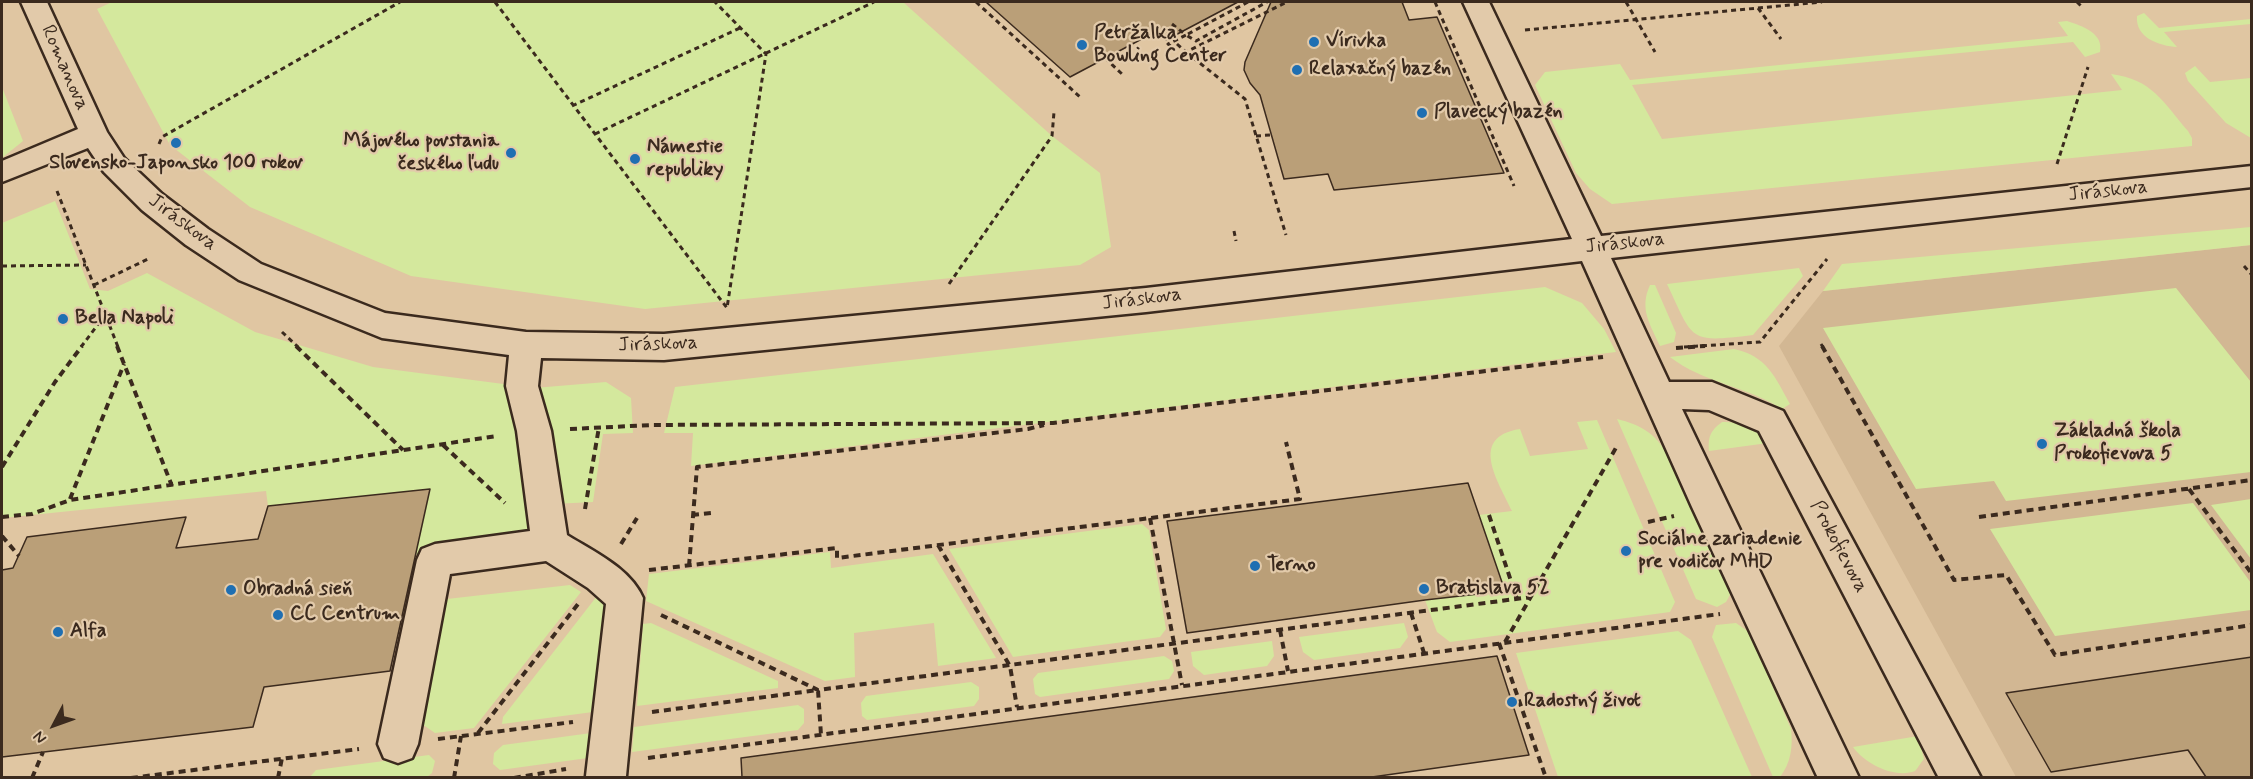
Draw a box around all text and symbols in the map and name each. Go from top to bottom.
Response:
street label: Romanova [35,22,93,114]
place label: Petržalka Bowling Center [1094,22,1227,69]
place label: Vírivka [1326,30,1386,54]
marker: Vírivka [1307,35,1321,49]
marker: Petržalka Bowling Center [1075,38,1089,52]
place label: Relaxačný bazén [1309,58,1451,82]
marker: Relaxačný bazén [1290,63,1304,77]
place label: Plavecký bazén [1434,101,1563,125]
marker: Plavecký bazén [1415,106,1429,120]
place label: Májového povstania českého ľudu [344,130,499,177]
marker: Slovensko-Japonsko 100 rokov [169,136,183,150]
place label: Námestie republiky [647,136,724,183]
marker: Májového povstania českého ľudu [504,146,518,160]
place label: Slovensko-Japonsko 100 rokov [49,152,303,176]
marker: Námestie republiky [628,152,642,166]
street label: Jiráskova [2067,176,2149,208]
street label: Jiráskova [143,189,221,257]
street label: Jiráskova [1584,228,1666,260]
street label: Jiráskova [1101,283,1183,317]
place label: Bella Napoli [75,307,174,331]
marker: Bella Napoli [56,312,70,326]
street label: Jiráskova [618,332,698,358]
place label: Základná škola Prokofievova 5 [2054,420,2181,467]
marker: Základná škola Prokofievova 5 [2035,437,2049,451]
street label: Prokofievova [1804,497,1872,597]
place label: Sociálne zariadenie pre vodičov MHD [1638,528,1802,575]
marker: Sociálne zariadenie pre vodičov MHD [1619,544,1633,558]
place label: Terno [1267,554,1316,578]
marker: Terno [1248,559,1262,573]
place label: Bratislava 52 [1436,577,1549,601]
place label: Obradná sieň [243,578,352,602]
marker: Bratislava 52 [1417,582,1431,596]
marker: Obradná sieň [224,583,238,597]
place label: CC Centrum [290,603,400,627]
marker: CC Centrum [271,608,285,622]
place label: Alfa [70,620,107,644]
marker: Alfa [51,625,65,639]
place label: Radostný život [1524,690,1641,714]
north arrow [24,695,84,755]
marker: Radostný život [1505,695,1519,709]
text: N [29,726,51,748]

